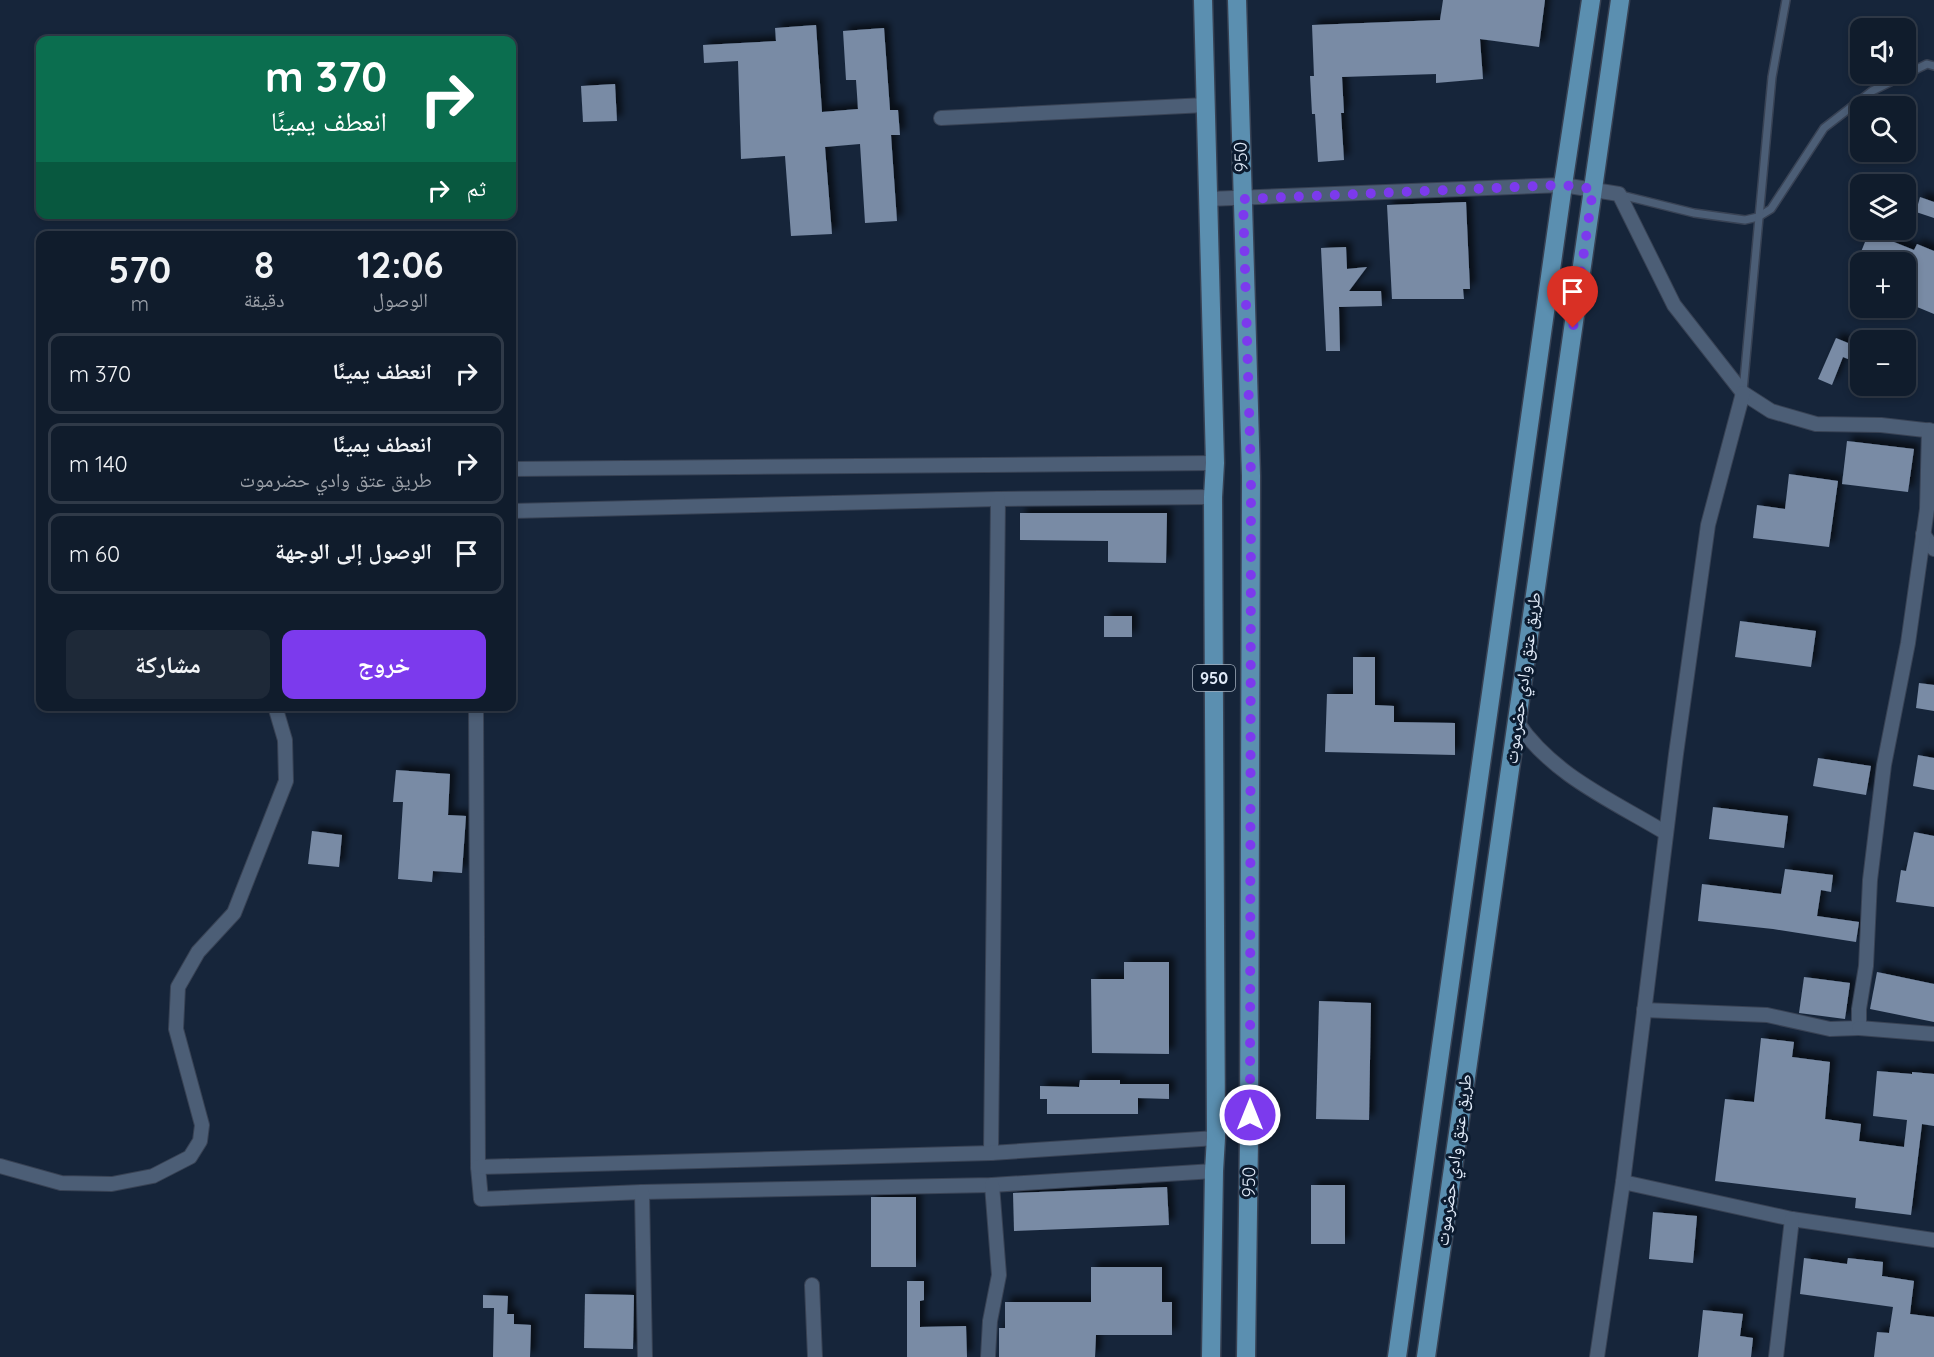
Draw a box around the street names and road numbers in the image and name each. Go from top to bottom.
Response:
street label: 950 [1228,141,1253,173]
street label: طريق عتق وادي حضرموت [1499,591,1549,766]
road number: 950 [1193,665,1235,691]
street label: طريق عتق وادي حضرموت [1430,1073,1480,1248]
street label: 950 [1237,1167,1260,1197]

